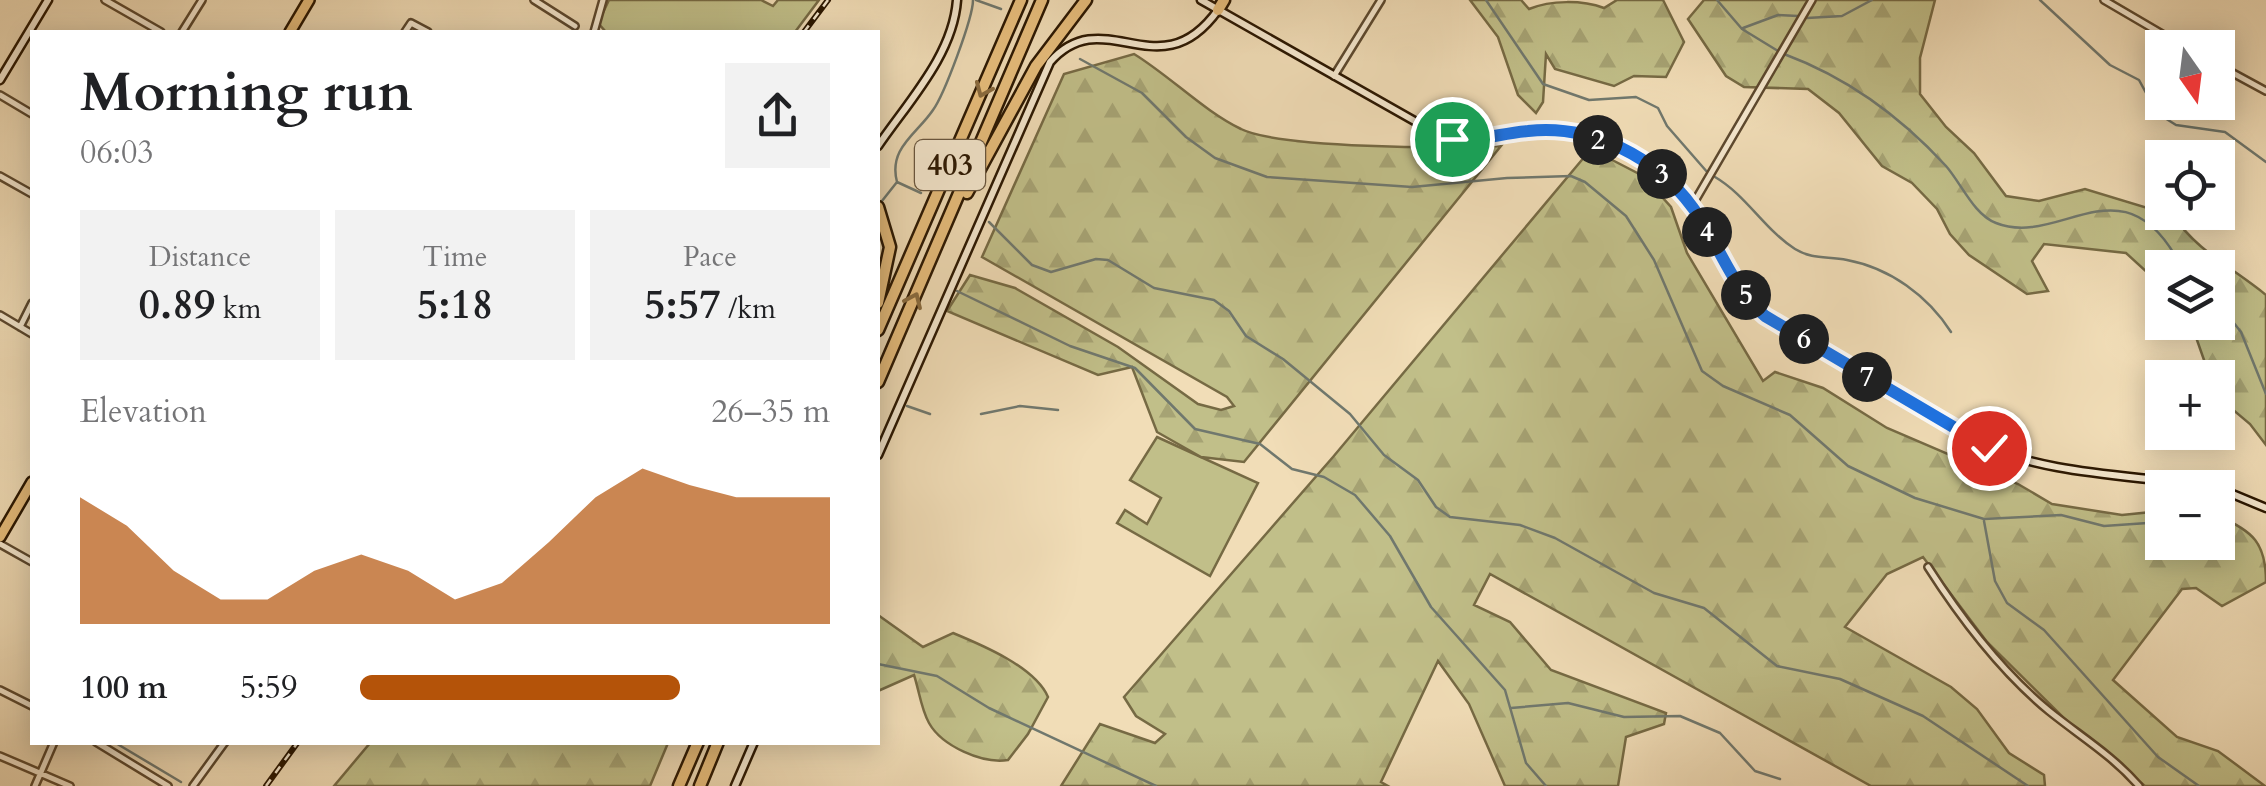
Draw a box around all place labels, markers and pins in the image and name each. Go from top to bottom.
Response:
pin [1410,97,1495,182]
pin: 2 [1573,115,1623,165]
pin: 3 [1637,149,1687,199]
pin: 4 [1682,207,1732,257]
pin: 5 [1721,270,1771,320]
pin: 6 [1779,314,1829,364]
pin: 7 [1842,352,1892,402]
pin [1947,406,2032,491]

